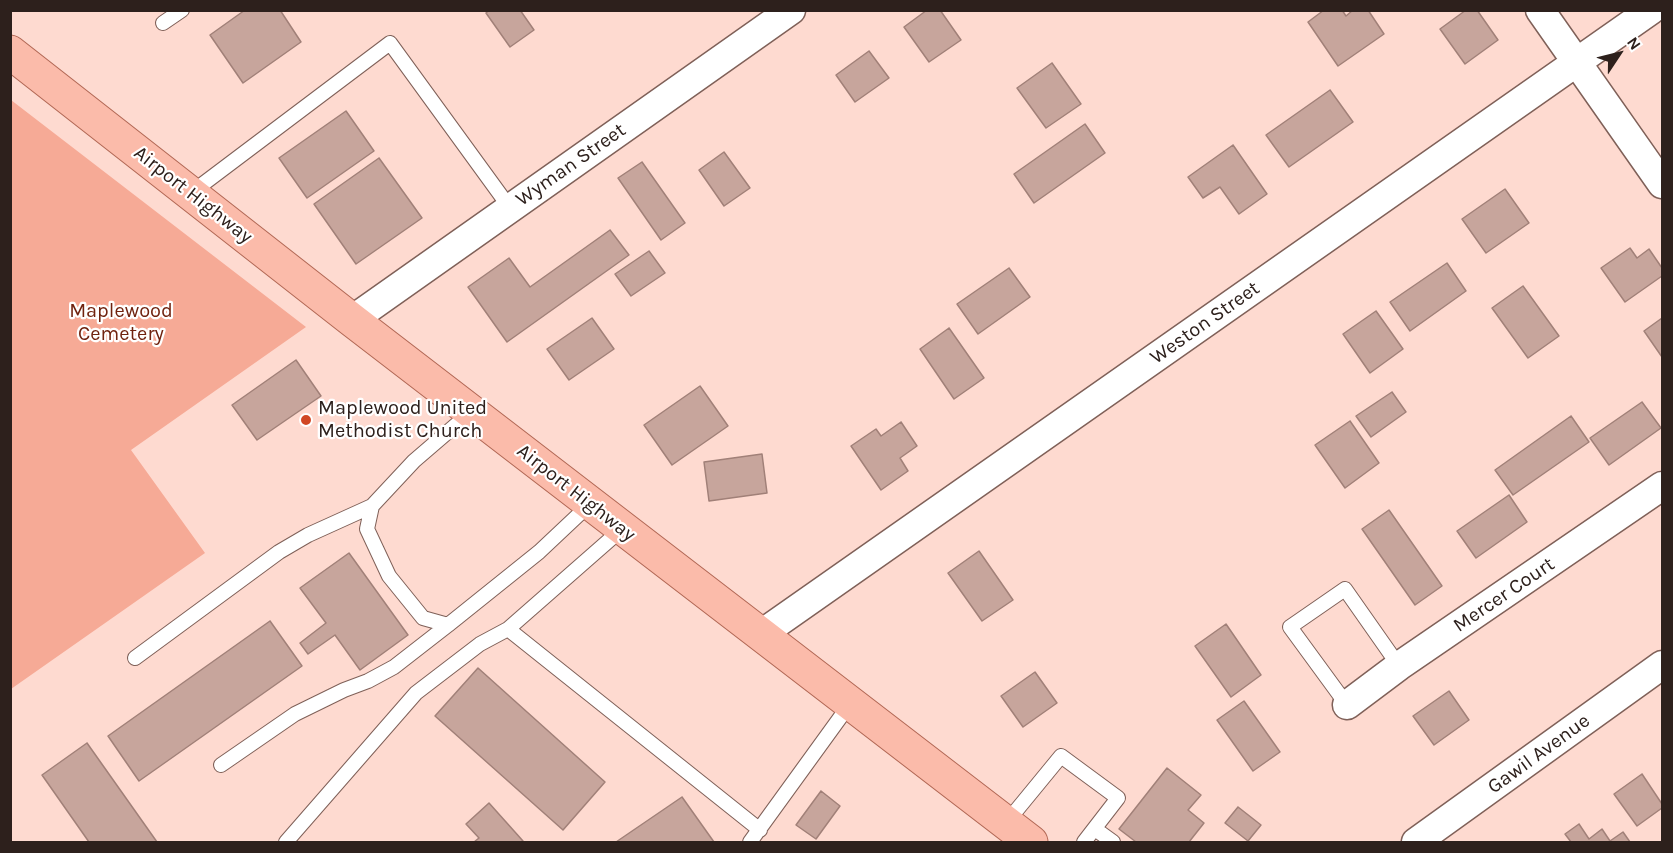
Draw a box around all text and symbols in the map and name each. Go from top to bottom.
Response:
north arrow [1589,24,1649,84]
text: N [1623,33,1645,54]
street label: Wyman Street [511,118,631,212]
street label: Airport Highway [129,141,257,249]
street label: Weston Street [1146,276,1264,370]
park label: Maplewood Cemetery [69,299,173,346]
place label: Maplewood United Methodist Church [318,396,487,443]
marker: Maplewood United Methodist Church [299,413,313,427]
street label: Airport Highway [512,439,640,547]
street label: Mercer Court [1449,552,1559,638]
street label: Gawil Avenue [1483,709,1595,799]

